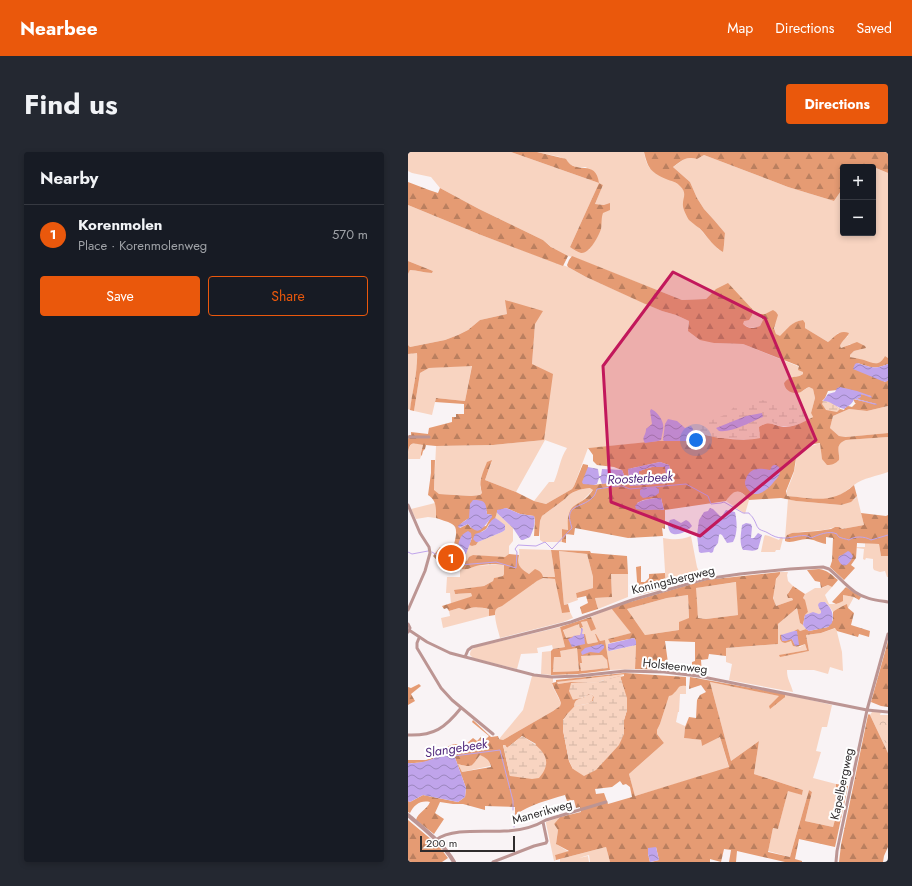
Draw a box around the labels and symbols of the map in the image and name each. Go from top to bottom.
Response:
your location [686,430,706,450]
water label: Roosterbeek [607,467,674,489]
pin: 1 [438,543,464,573]
street label: Koningsbergweg [630,561,716,599]
street label: Holsteenweg [642,654,708,678]
water label: Slangebeek [423,734,489,762]
street label: Kapelbergweg [826,746,858,822]
street label: Manerikweg [510,795,574,829]
scale bar [420,834,515,853]

